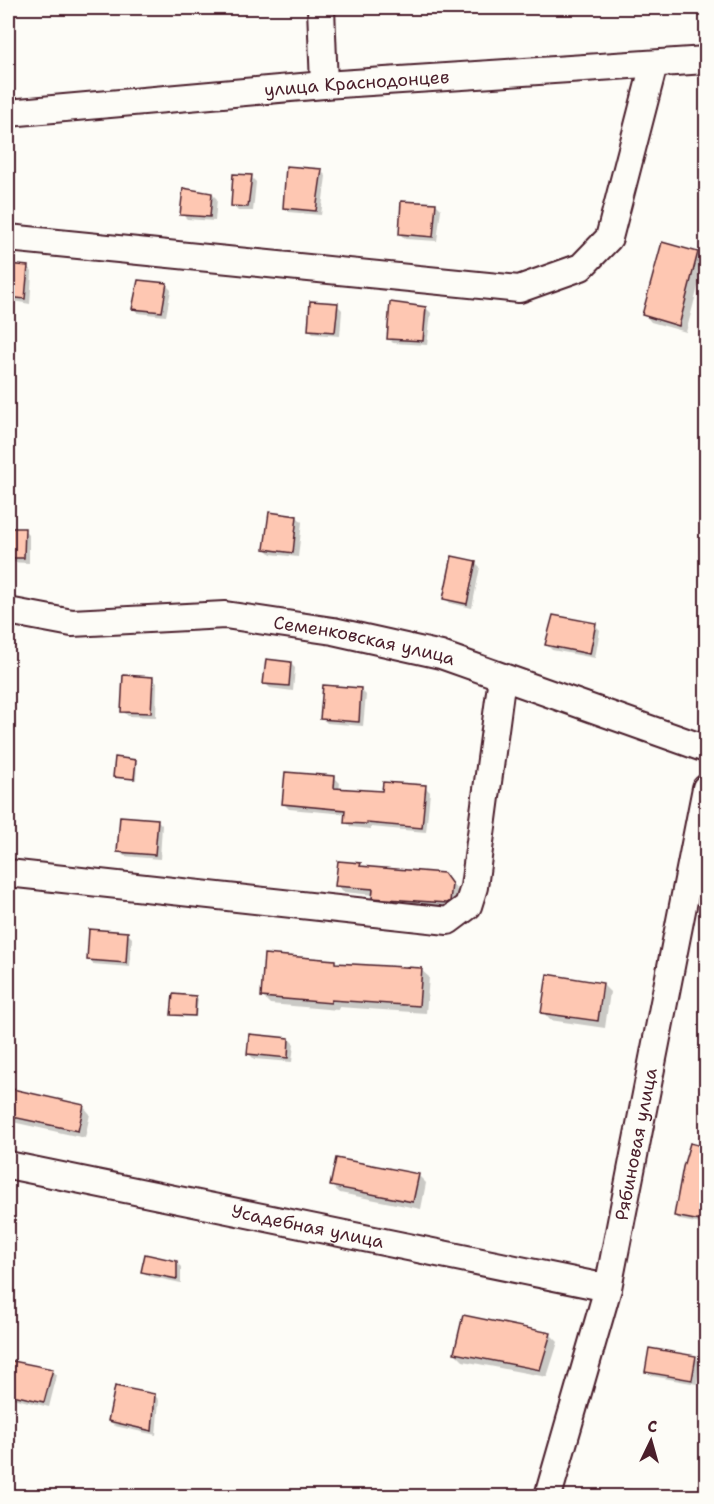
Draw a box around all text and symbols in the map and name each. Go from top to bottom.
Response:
street label: улица Краснодонцев [263,65,450,102]
street label: Семенковская улица [272,610,458,671]
street label: Рябиновая улица [609,1066,663,1223]
street label: Усадебная улица [229,1199,386,1254]
north arrow [621,1411,681,1471]
text: С [646,1416,658,1437]

